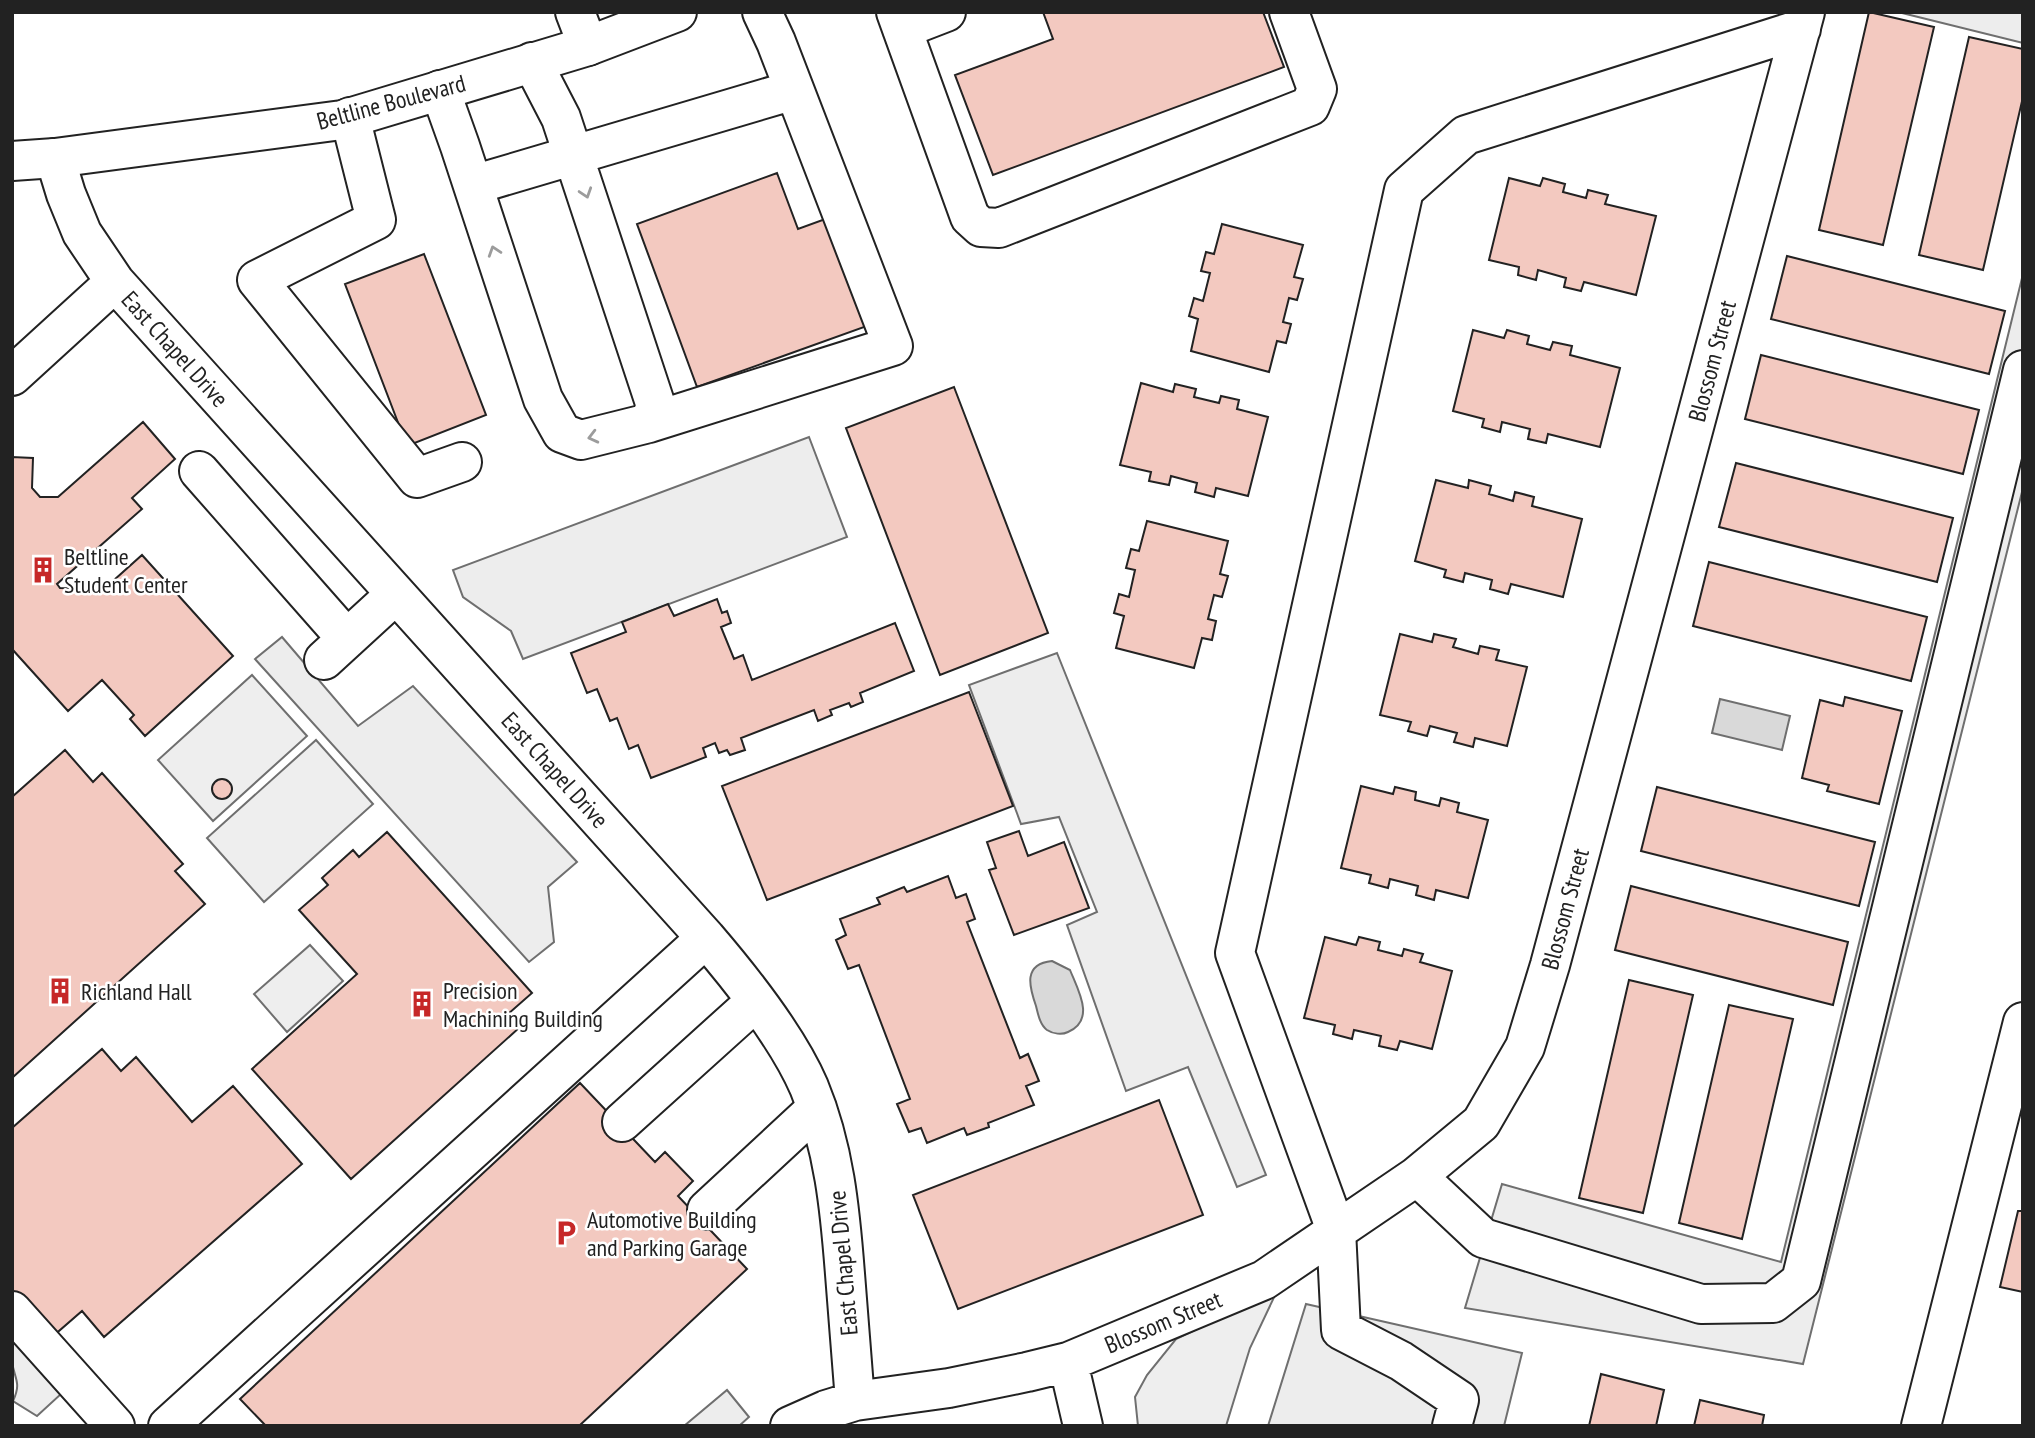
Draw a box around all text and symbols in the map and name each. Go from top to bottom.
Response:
street label: Beltline Boulevard [313,67,469,137]
one-way arrow [578,186,592,198]
one-way arrow [488,245,503,257]
street label: East Chapel Drive [115,285,235,413]
street label: Blossom Street [1681,297,1743,425]
one-way arrow [587,429,599,443]
place label: Beltline Student Center [64,541,188,600]
building icon: Beltline Student Center [28,555,58,585]
street label: East Chapel Drive [495,706,615,834]
street label: Blossom Street [1534,845,1596,973]
place label: Precision Machining Building [443,975,603,1034]
building icon: Richland Hall [45,976,75,1006]
place label: Richland Hall [81,976,192,1007]
building icon: Precision Machining Building [407,989,437,1019]
street label: East Chapel Drive [821,1189,865,1337]
place label: Automotive Building and Parking Garage [587,1204,757,1263]
parking icon: Automotive Building and Parking Garage [551,1218,581,1248]
street label: Blossom Street [1100,1283,1227,1361]

